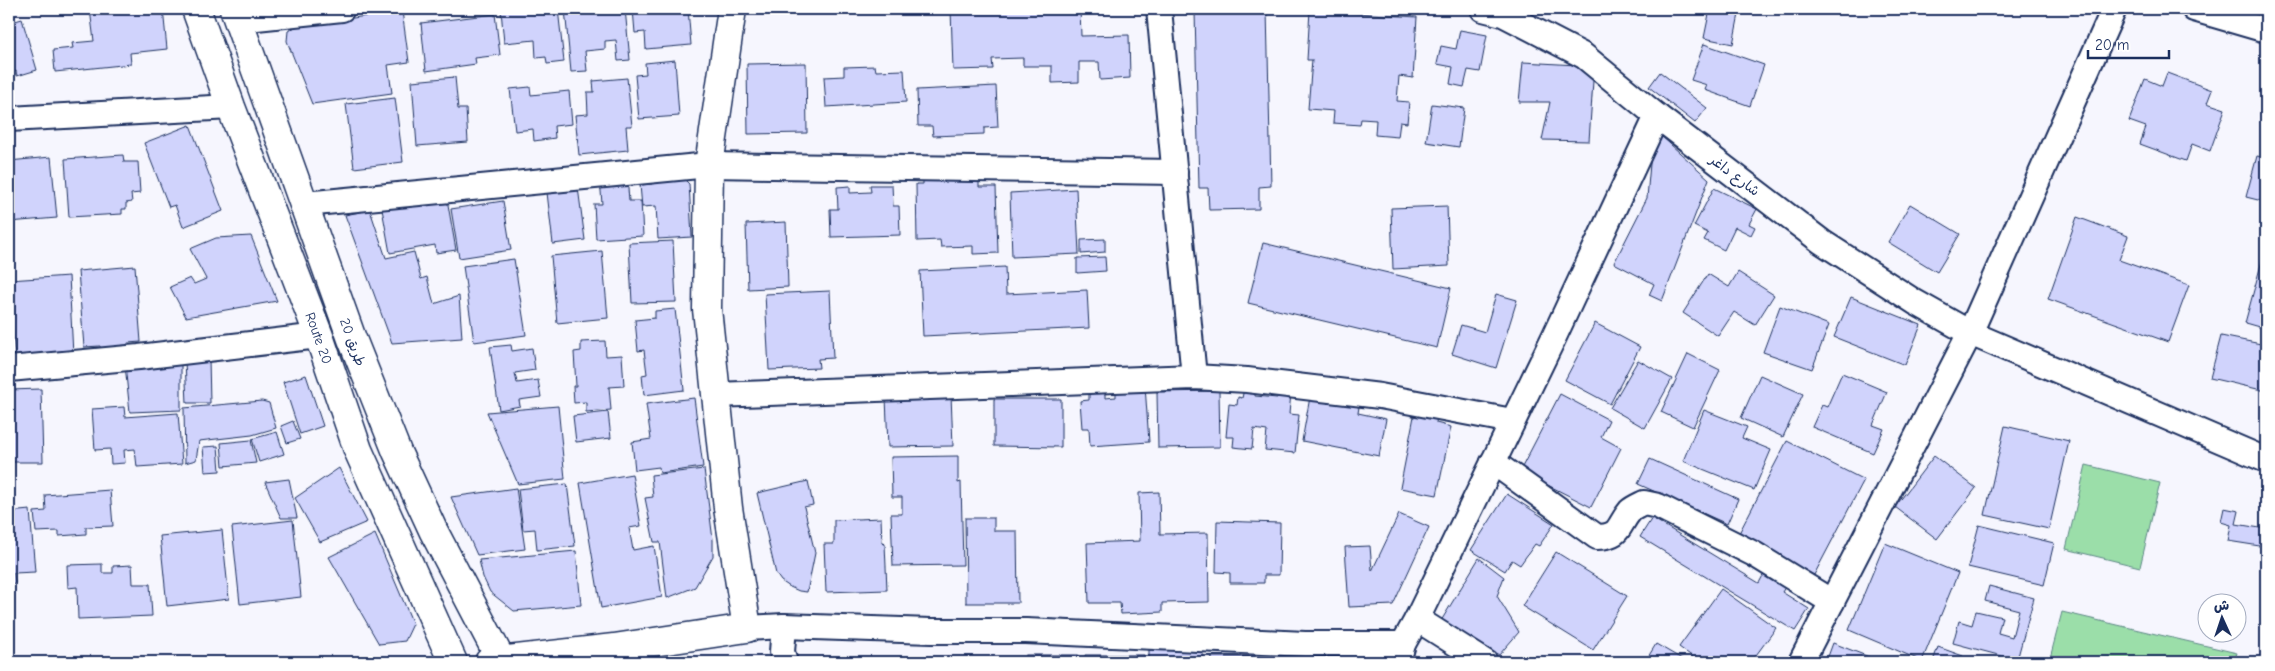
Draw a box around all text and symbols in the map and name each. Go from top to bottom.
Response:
scale bar [2088,28,2169,60]
text: 20 m [2095,36,2129,54]
street label: شارع داغر [1705,150,1763,201]
street label: Route 20 [301,310,336,366]
street label: طريق 20 [336,316,369,369]
north arrow [2198,594,2248,644]
text: ش [2213,597,2229,614]

